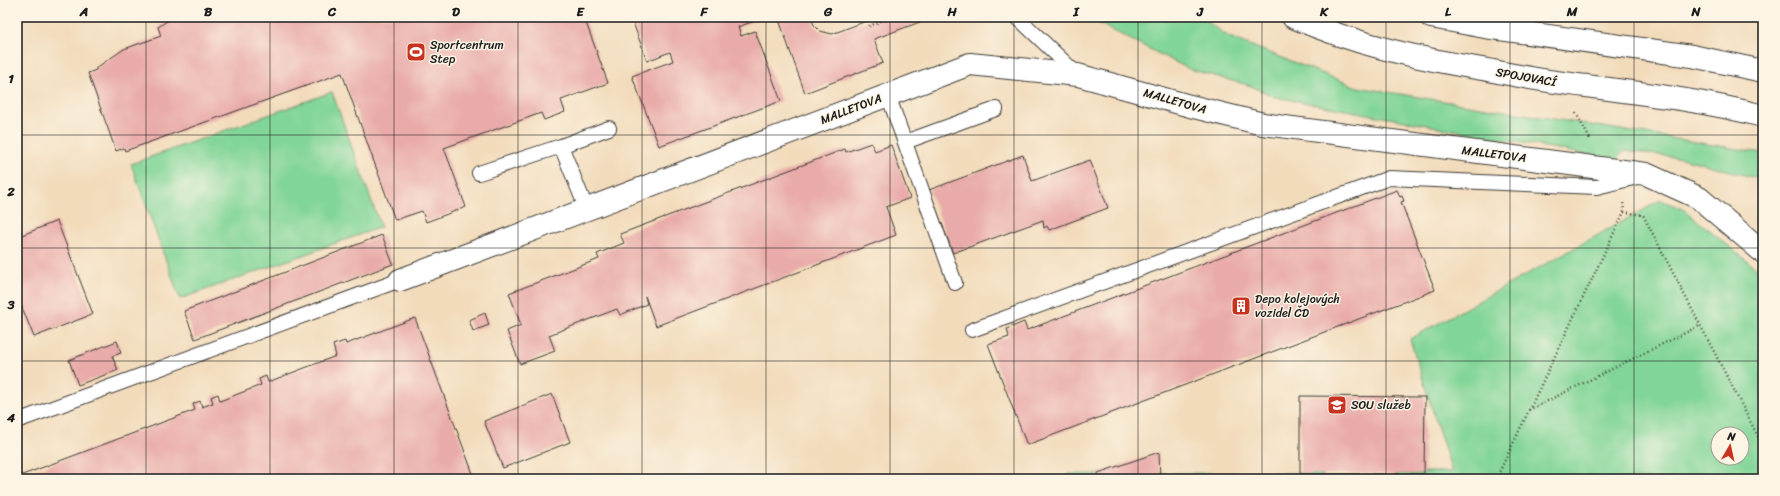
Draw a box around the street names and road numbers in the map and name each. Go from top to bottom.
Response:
street label: SPOJOVACÍ [1494,61,1559,93]
street label: MALLETOVA [1141,81,1209,121]
street label: MALLETOVA [817,87,885,131]
street label: MALLETOVA [1460,139,1528,169]

